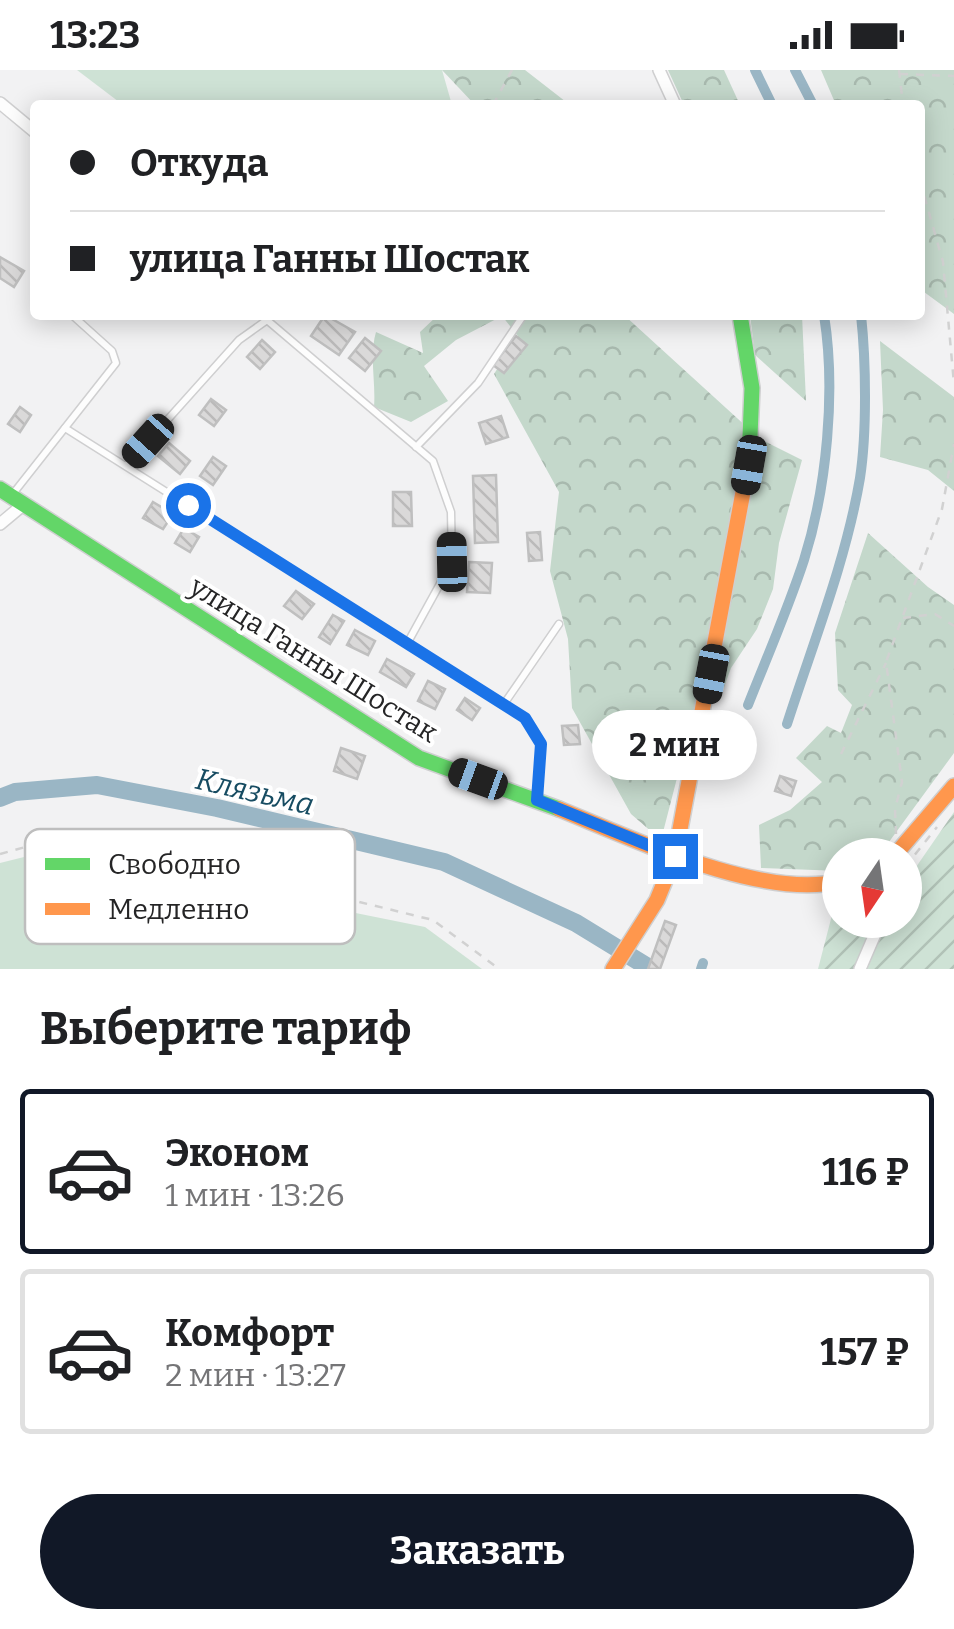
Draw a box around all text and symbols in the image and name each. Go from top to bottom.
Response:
text: 13:23 [50,12,140,58]
text: Откуда [130,140,268,186]
text: улица Ганны Шостак [130,236,529,282]
car [117,409,179,473]
car [729,433,769,497]
route start [166,483,211,528]
car [436,532,468,592]
street label: улица Ганны Шостак [183,569,444,750]
car [691,642,731,706]
callout: 2 мин [592,711,758,781]
text: 2 мин [629,726,720,764]
car [445,755,511,803]
water label: Клязьма [192,761,318,823]
legend [25,829,355,944]
route end [653,834,698,879]
north arrow [822,838,922,938]
map controls [822,838,922,938]
text: Свободно [108,848,241,881]
text: Медленно [108,893,249,926]
text: Выберите тариф [40,1002,411,1056]
icon: car [45,1127,135,1217]
text: Эконом [165,1130,309,1176]
text: 116 ₽ [822,1149,909,1195]
text: 1 мин · 13:26 [165,1176,345,1214]
icon: car [45,1307,135,1397]
text: Комфорт [165,1310,334,1356]
text: 157 ₽ [820,1329,909,1375]
text: 2 мин · 13:27 [165,1356,346,1394]
button: Заказать [40,1494,914,1609]

